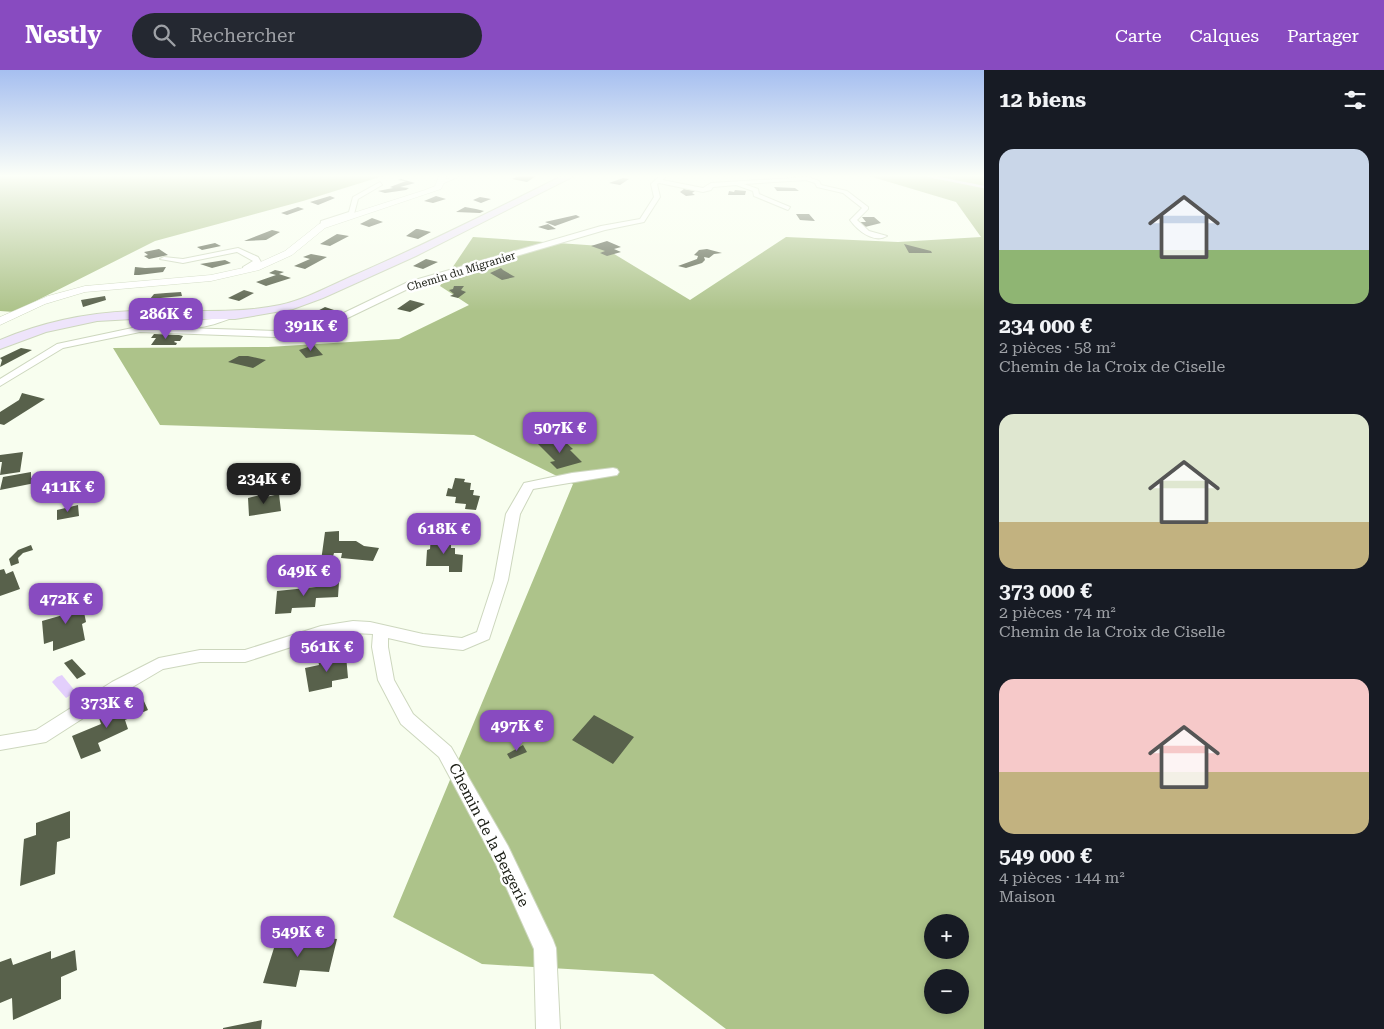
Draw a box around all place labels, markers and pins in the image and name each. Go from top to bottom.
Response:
pin: 286K € [125,298,207,340]
pin: 391K € [270,310,352,352]
pin: 507K € [519,412,601,454]
pin: 234K € [223,462,305,505]
pin: 411K € [27,470,109,513]
pin: 618K € [403,512,485,555]
pin: 649K € [263,554,345,597]
pin: 472K € [25,582,107,625]
pin: 561K € [286,630,368,673]
pin: 373K € [66,686,148,729]
pin: 497K € [476,710,558,752]
pin: 549K € [257,916,339,958]

